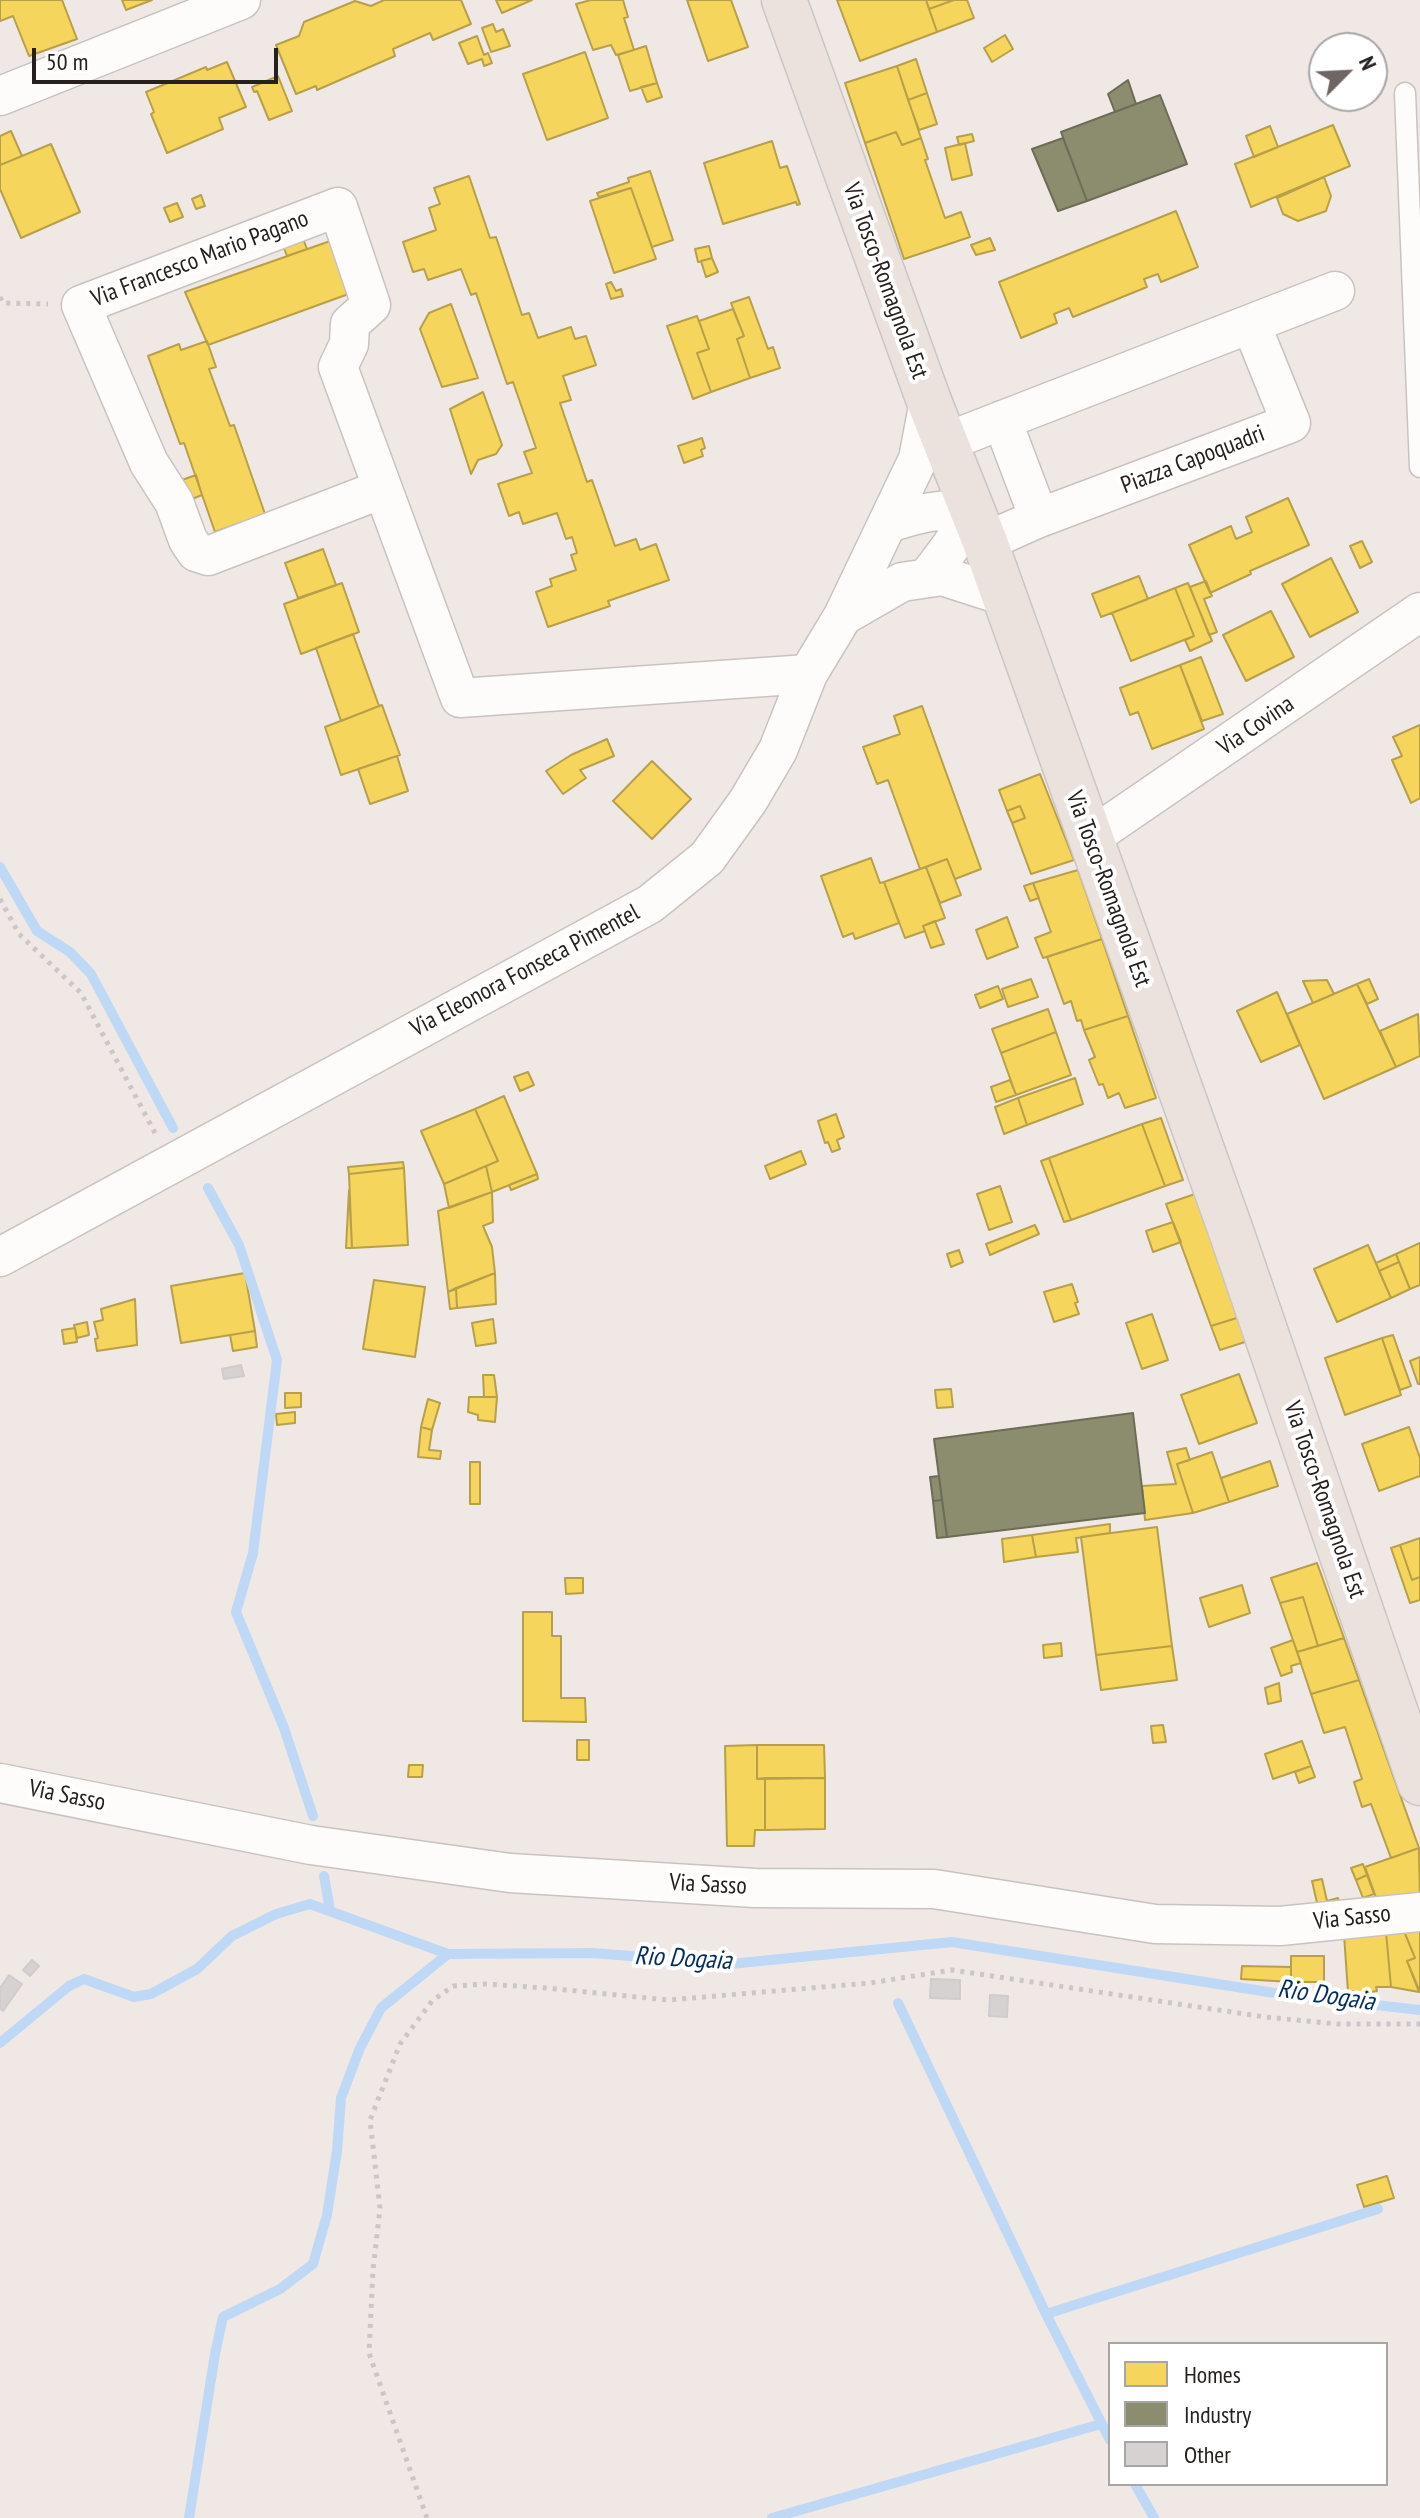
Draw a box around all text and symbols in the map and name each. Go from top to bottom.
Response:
scale bar [36,32,282,82]
north arrow [1308,32,1388,112]
text: 50 m [46,46,88,77]
text: N [1353,52,1383,74]
street label: Via Tosco-Romagnola Est [836,179,934,383]
street label: Via Francesco Mario Pagano [87,204,313,314]
street label: Piazza Capoquadri [1117,419,1269,501]
street label: Via Covina [1212,690,1300,762]
street label: Via Tosco-Romagnola Est [1059,787,1157,991]
street label: Via Eleonora Fonseca Pimentel [406,898,644,1044]
street label: Via Tosco-Romagnola Est [1277,1398,1371,1602]
street label: Via Sasso [26,1774,108,1818]
street label: Via Sasso [669,1869,747,1901]
street label: Via Sasso [1312,1900,1392,1936]
water label: Rio Dogaia [634,1941,732,1977]
water label: Rio Dogaia [1276,1974,1376,2018]
legend [1108,2342,1388,2486]
text: Homes [1184,2359,1241,2390]
text: Industry [1184,2399,1251,2430]
text: Other [1184,2439,1231,2470]

